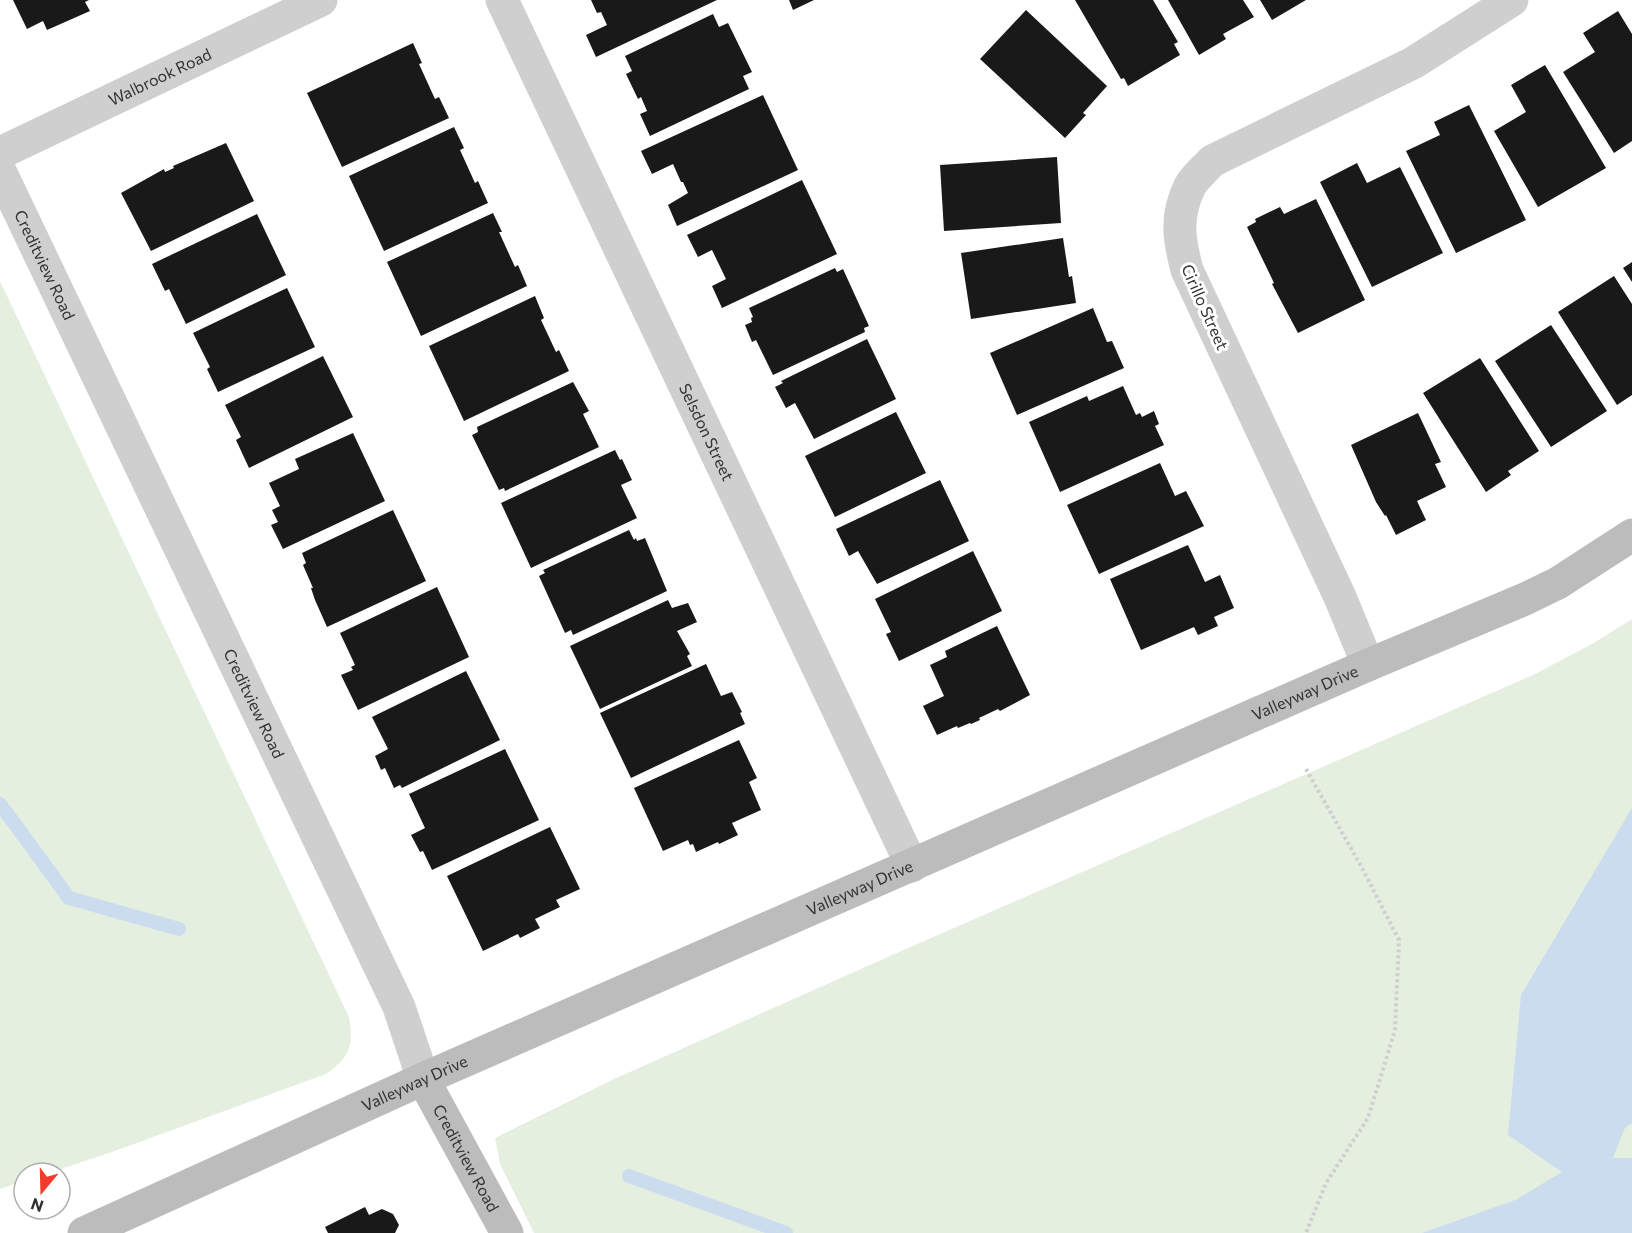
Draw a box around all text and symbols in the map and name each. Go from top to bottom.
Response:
street label: Walbrook Road [105,44,214,109]
street label: Creditview Road [11,207,80,323]
street label: Cirillo Street [1178,261,1233,353]
street label: Selsdon Street [676,380,738,484]
street label: Creditview Road [220,645,289,761]
street label: Valleyway Drive [1248,661,1361,724]
street label: Valleyway Drive [803,856,915,919]
street label: Valleyway Drive [358,1051,470,1115]
street label: Creditview Road [430,1101,503,1215]
north arrow [12,1161,72,1221]
text: N [28,1195,46,1217]

